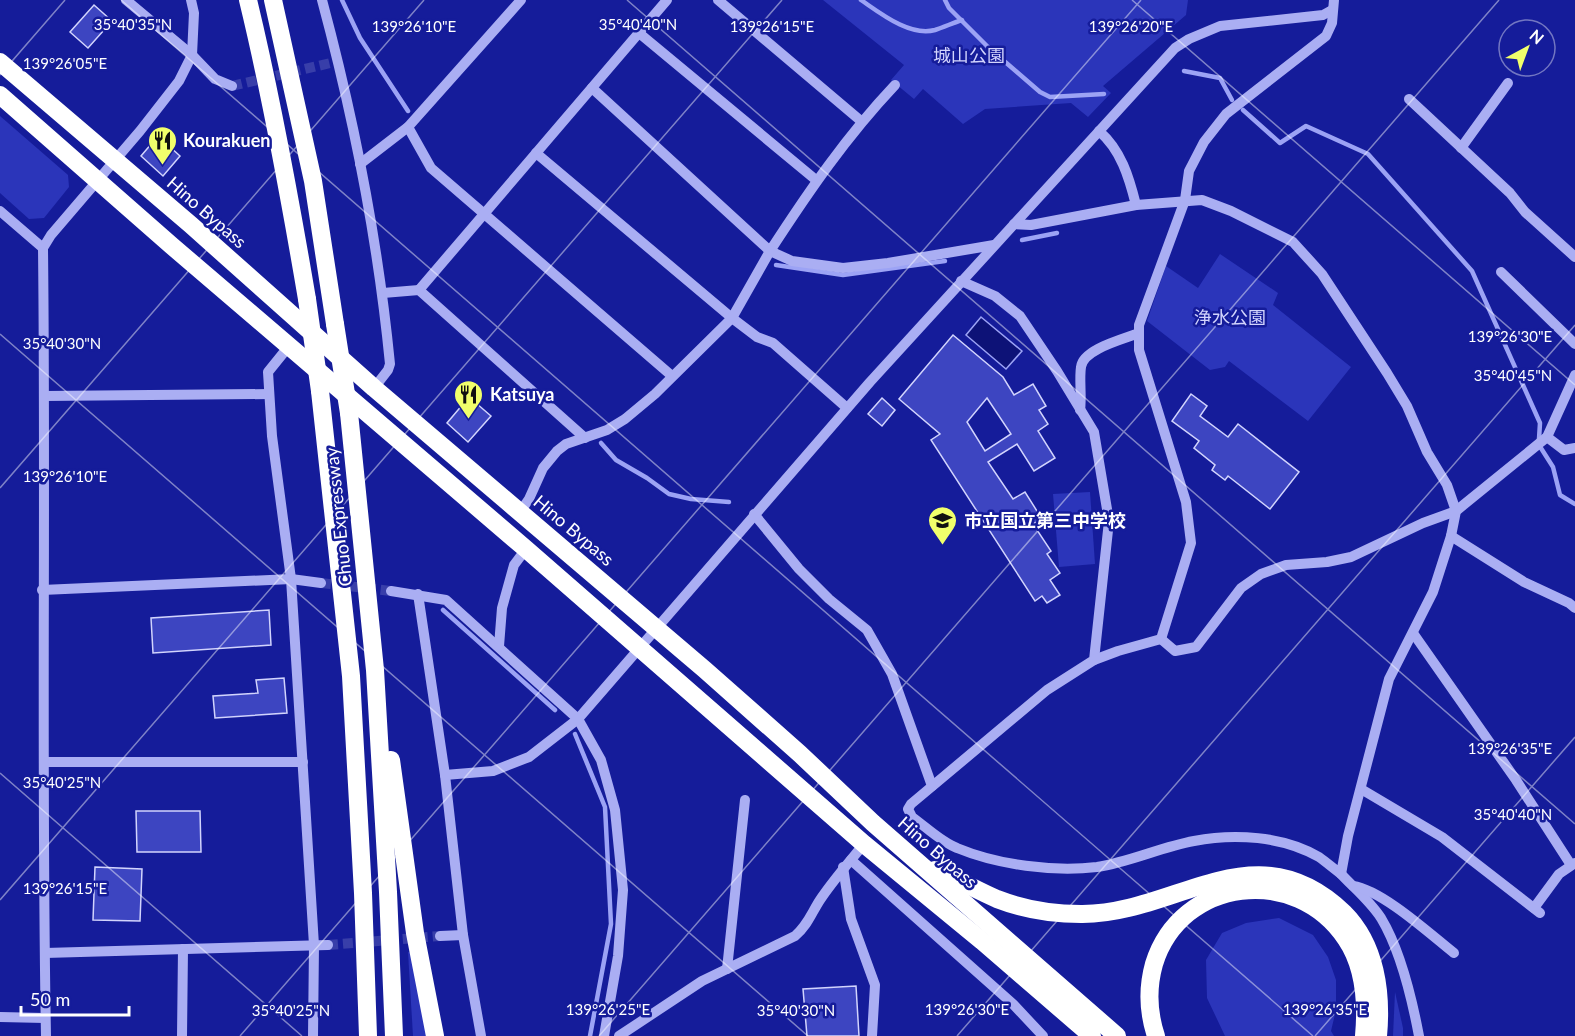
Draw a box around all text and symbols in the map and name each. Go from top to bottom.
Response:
text: 35°40'35"N [94,15,172,33]
text: 35°40'40"N [599,15,677,33]
text: 139°26'10"E [372,17,456,35]
text: 139°26'15"E [730,17,814,35]
text: 139°26'20"E [1089,17,1173,35]
north arrow [1497,18,1557,78]
text: N [1526,25,1548,48]
park label: 城山公園 [933,44,1005,66]
text: 139°26'05"E [23,54,107,72]
restaurant icon: Kourakuen [146,124,178,166]
place label: Kourakuen [183,129,270,151]
street label: Hino Bypass [163,172,251,253]
park label: 浄水公園 [1194,306,1266,328]
text: 139°26'30"E [1468,327,1552,345]
text: 35°40'30"N [23,334,101,352]
text: 35°40'45"N [1474,366,1552,384]
restaurant icon: Katsuya [453,378,485,420]
place label: Katsuya [490,383,555,405]
street label: Chuo Expressway [320,446,356,588]
text: 139°26'10"E [23,467,107,485]
street label: Hino Bypass [529,490,619,570]
school or university icon: 市立国立第三中学校 [927,504,959,546]
place label: 市立国立第三中学校 [964,509,1126,531]
text: 139°26'35"E [1468,739,1552,757]
text: 35°40'25"N [23,773,101,791]
text: 35°40'40"N [1474,805,1552,823]
street label: Hino Bypass [894,812,982,893]
text: 139°26'15"E [23,879,107,897]
scale bar [21,979,129,1017]
text: 50 m [30,988,70,1010]
text: 139°26'25"E [566,1000,650,1018]
text: 139°26'30"E [925,1000,1009,1018]
text: 139°26'35"E [1283,1000,1367,1018]
text: 35°40'25"N [252,1001,330,1019]
text: 35°40'30"N [757,1001,835,1019]

